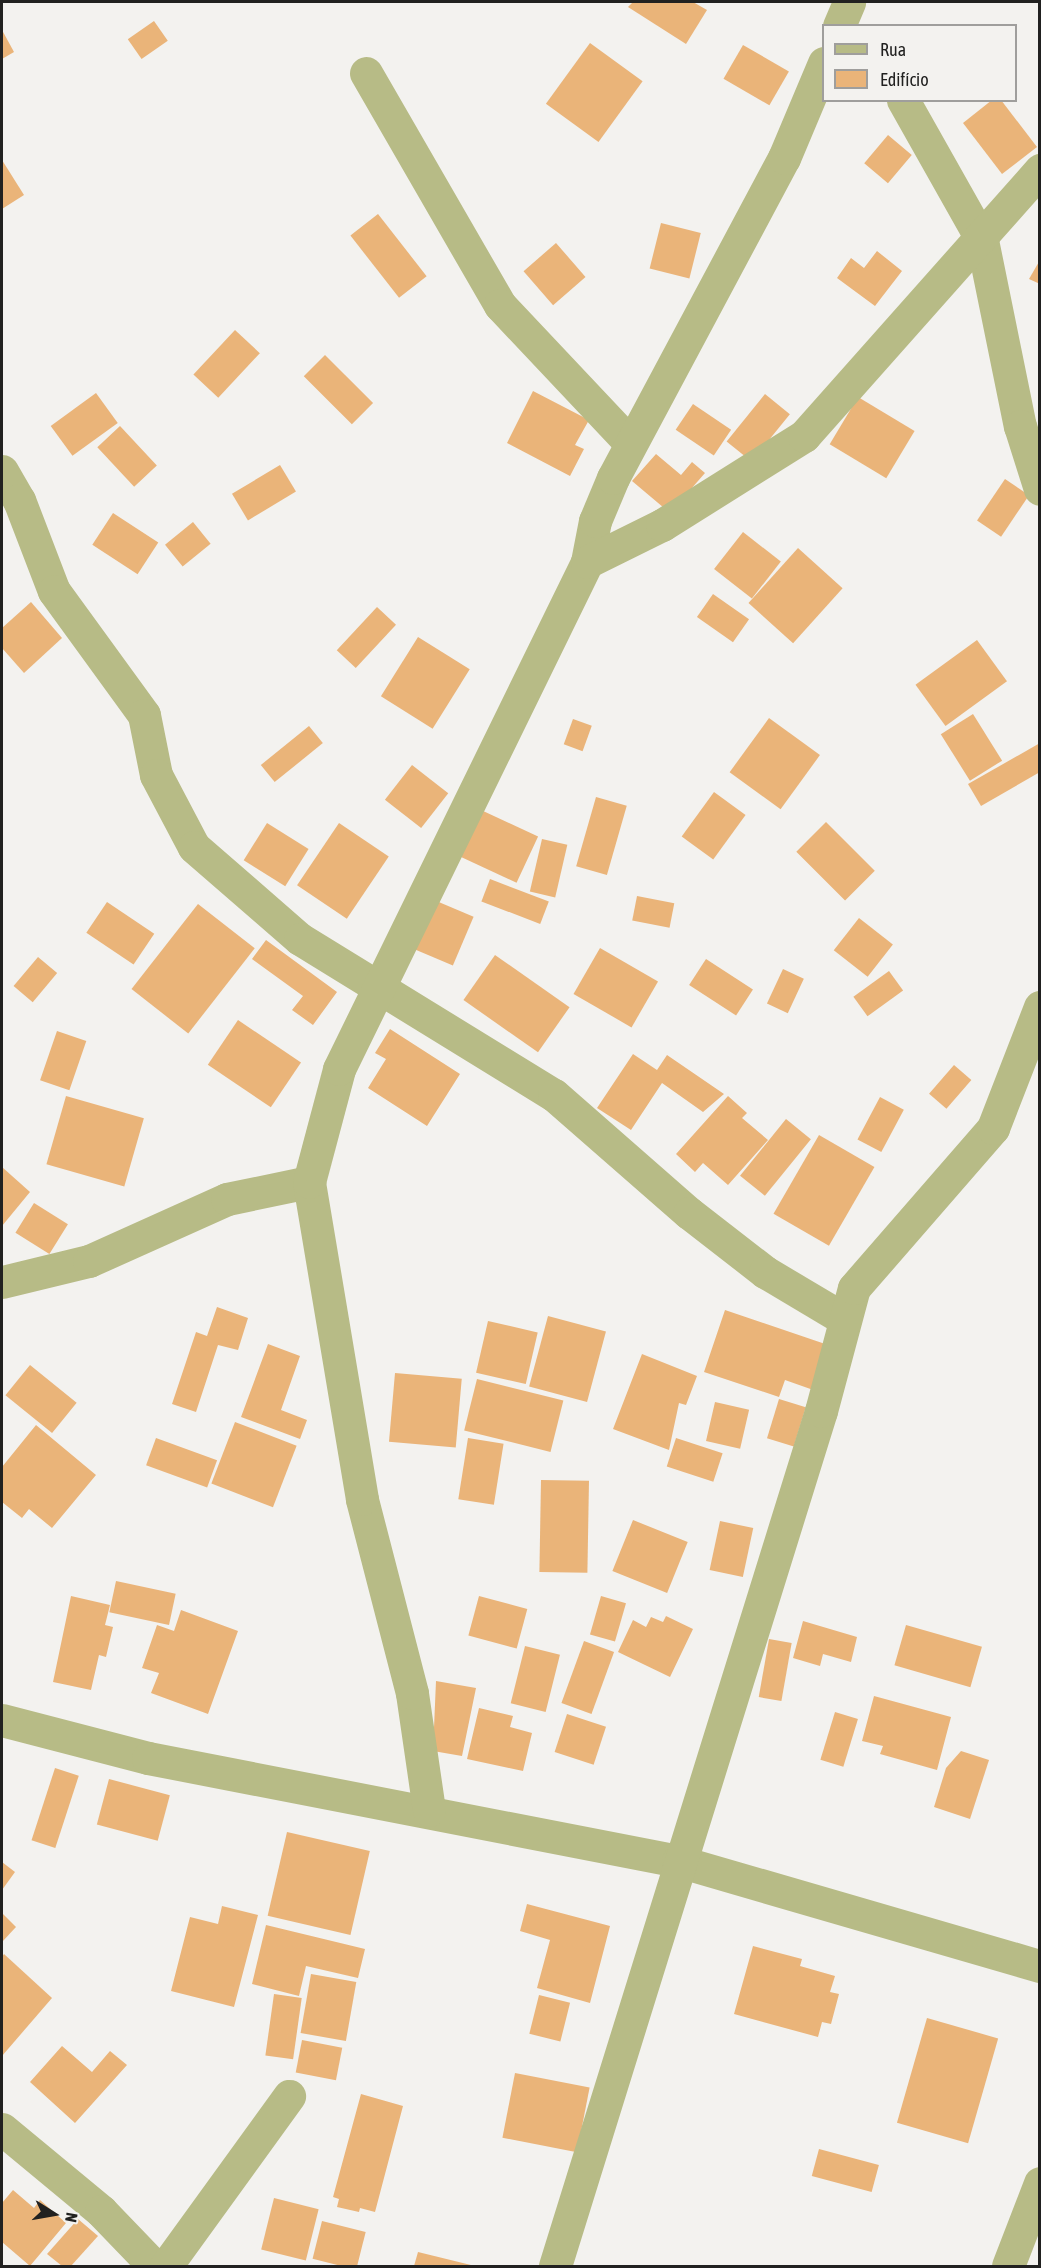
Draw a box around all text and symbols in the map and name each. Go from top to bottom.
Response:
legend [822,24,1017,102]
text: Rua [880,39,906,60]
text: Edifício [880,69,929,90]
north arrow [24,2184,84,2244]
text: N [62,2211,81,2224]

